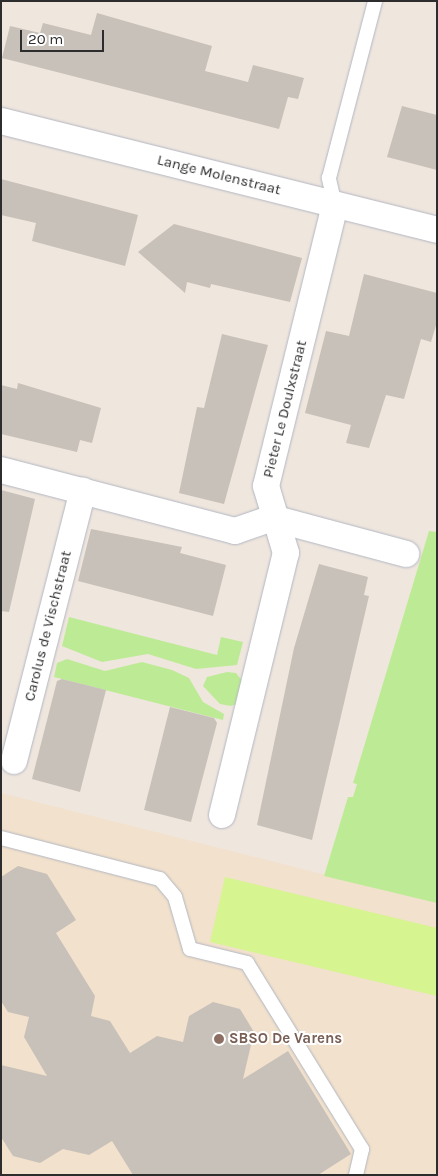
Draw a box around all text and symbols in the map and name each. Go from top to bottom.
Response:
scale bar [22,20,106,52]
text: 20 m [28,30,63,48]
street label: Lange Molenstraat [155,151,283,199]
street label: Pieter Le Doulxstraat [259,338,311,480]
street label: Carolus de Vischstraat [21,549,75,703]
place label: SBSO De Varens [229,1030,342,1048]
marker: SBSO De Varens [213,1033,225,1045]

